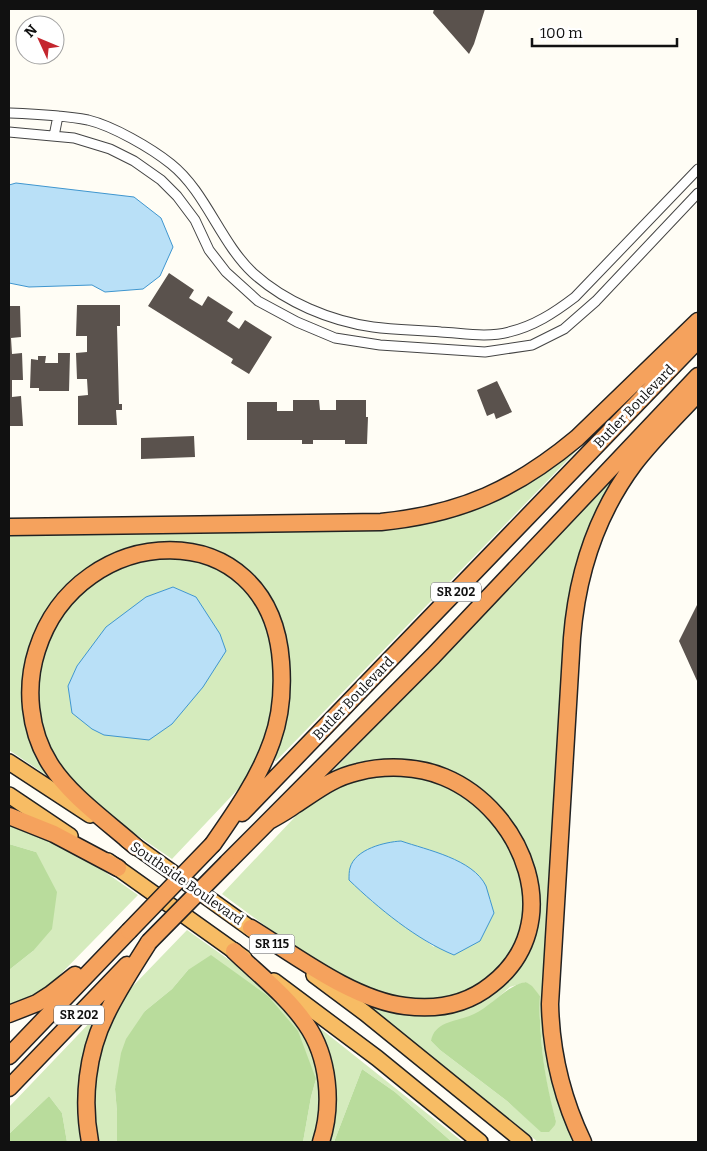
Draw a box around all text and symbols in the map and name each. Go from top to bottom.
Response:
north arrow [15,15,65,65]
scale bar [532,15,677,47]
text: N [21,21,41,41]
text: 100 m [540,24,583,42]
street label: Butler Boulevard [590,361,678,451]
road number: SR 202 [431,582,481,602]
street label: Butler Boulevard [309,653,397,743]
street label: Southside Boulevard [127,838,247,929]
road number: SR 115 [250,934,294,954]
road number: SR 202 [54,1006,104,1024]

